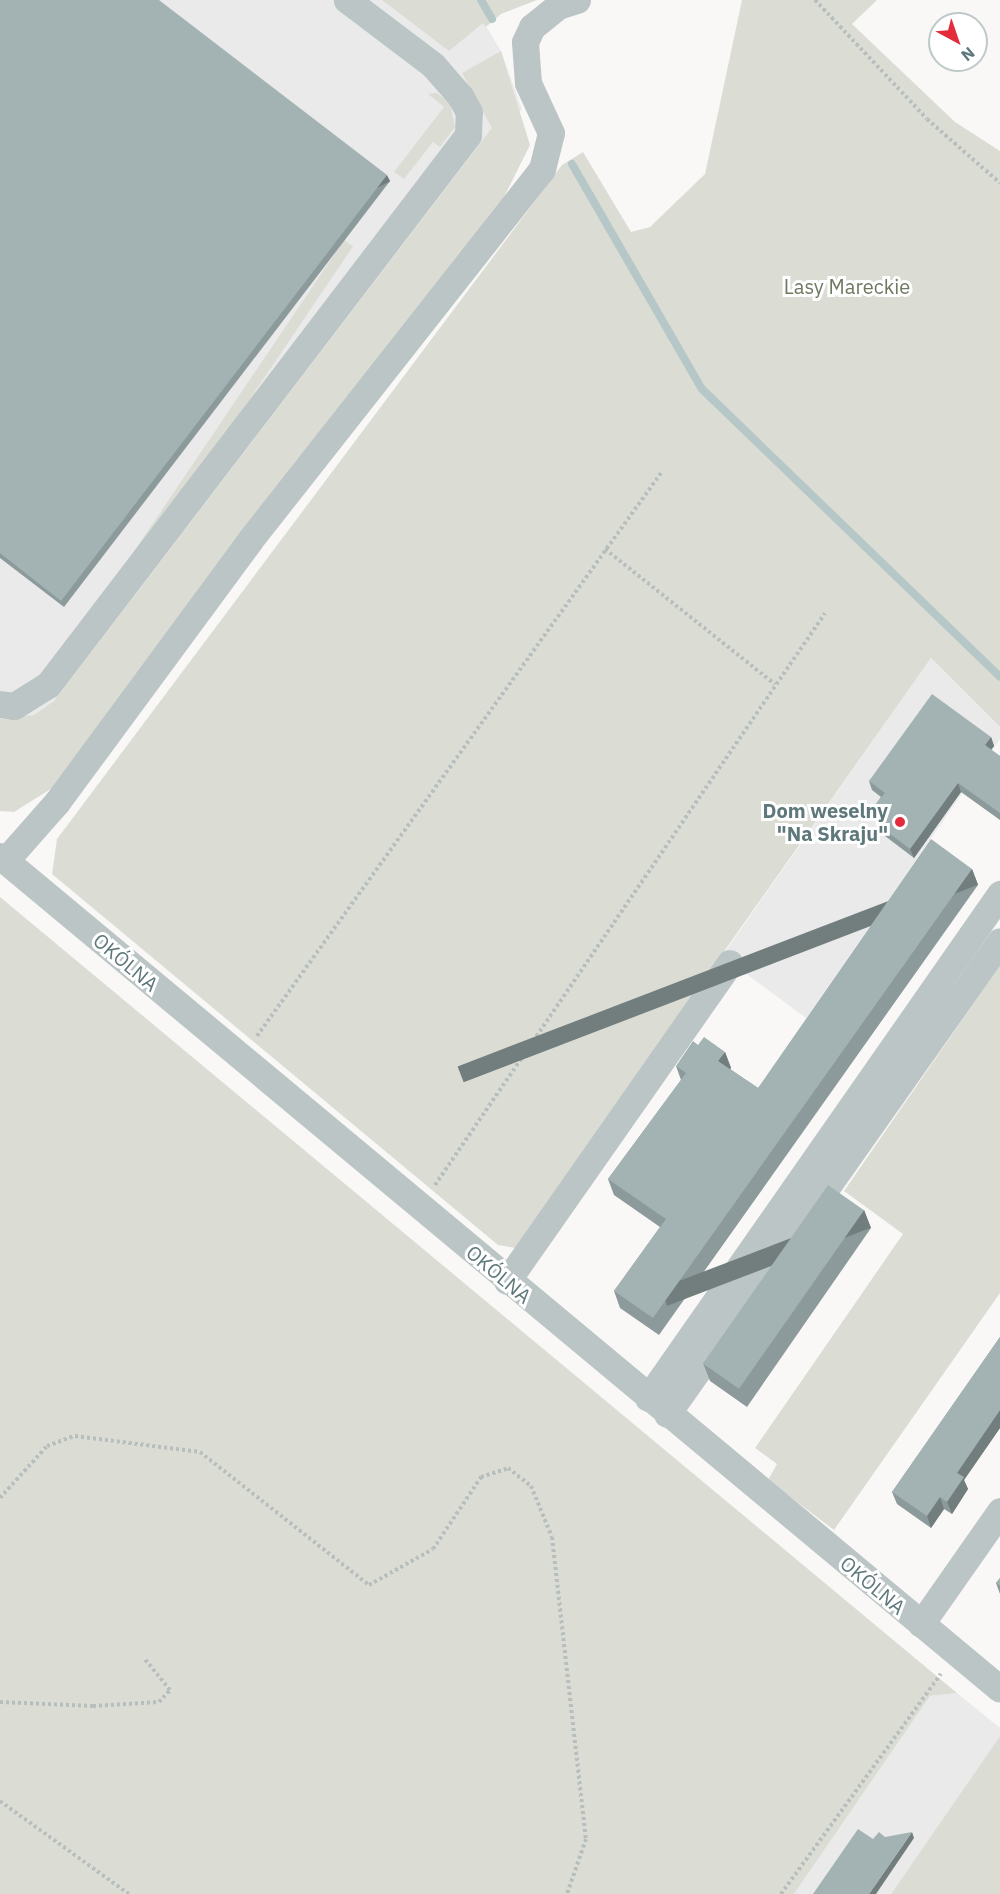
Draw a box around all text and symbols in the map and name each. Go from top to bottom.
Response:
north arrow [928,12,988,72]
text: N [957,43,979,66]
park label: Lasy Mareckie [784,274,910,298]
place label: Dom weselny "Na Skraju" [763,798,888,845]
marker: Dom weselny "Na Skraju" [893,815,907,829]
street label: OKÓLNA [89,928,163,996]
street label: OKÓLNA [462,1240,536,1308]
street label: OKÓLNA [836,1551,910,1619]

